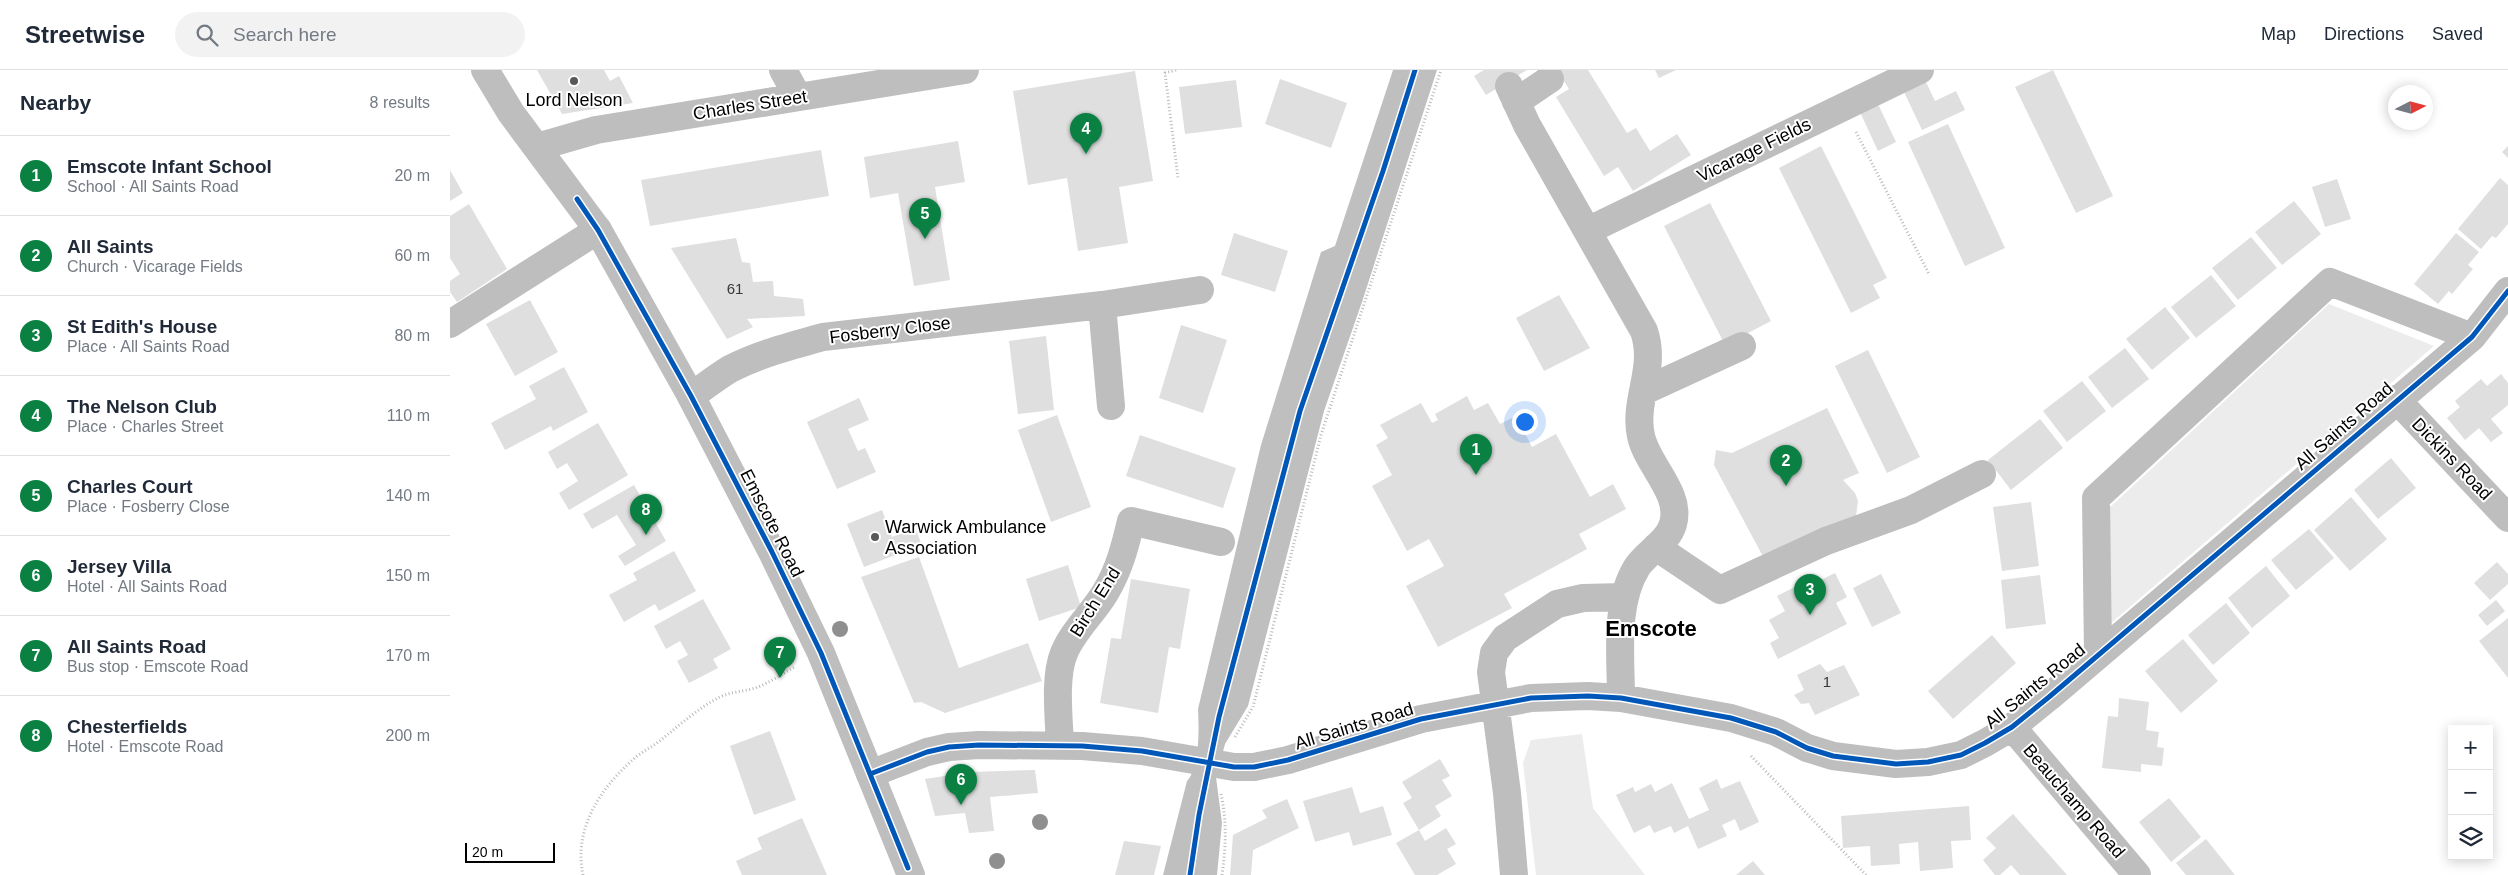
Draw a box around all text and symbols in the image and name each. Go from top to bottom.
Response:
search box [175,12,525,57]
text: Streetwise [25,21,145,48]
icon: search [193,21,221,49]
text: Search here [233,24,337,45]
text: Map [2261,24,2296,44]
text: Directions [2324,24,2404,44]
text: Saved [2432,24,2483,44]
marker: Lord Nelson [568,75,580,87]
north arrow [2388,85,2433,130]
street label: Charles Street [692,86,808,124]
place label: Lord Nelson [525,90,623,110]
text: Nearby [20,91,91,114]
text: 8 results [370,94,430,111]
pin: 4 [1070,113,1102,154]
street label: Vicarage Fields [1694,114,1814,186]
text: Emscote Infant School [67,156,272,177]
text: 1 [32,167,40,184]
text: 20 m [394,167,430,184]
text: School · All Saints Road [67,178,239,195]
pin: 5 [909,198,941,239]
text: All Saints [67,236,154,257]
text: 2 [32,247,40,264]
text: 60 m [394,247,430,264]
text: Church · Vicarage Fields [67,258,243,275]
house number: 61 [727,280,743,297]
street label: Fosberry Close [828,313,952,347]
text: St Edith's House [67,316,217,337]
text: 3 [32,327,40,344]
text: 80 m [394,327,430,344]
text: Place · All Saints Road [67,338,230,355]
street label: All Saints Road [2291,378,2397,474]
text: The Nelson Club [67,396,217,417]
text: 4 [32,407,40,424]
text: 110 m [387,407,430,424]
your location [1512,409,1538,435]
street label: Dickins Road [2408,414,2496,504]
text: Place · Charles Street [67,418,224,435]
pin: 1 [1460,434,1492,475]
pin: 2 [1770,445,1802,486]
street label: Emscote Road [736,466,808,580]
text: Charles Court [67,476,193,497]
text: 5 [32,487,40,504]
text: 140 m [386,487,430,504]
pin: 8 [630,494,662,535]
text: Place · Fosberry Close [67,498,230,515]
place label: Warwick Ambulance Association [885,517,1046,558]
marker: Warwick Ambulance Association [869,531,881,543]
text: Jersey Villa [67,556,171,577]
street label: Birch End [1066,564,1124,640]
text: 6 [32,567,40,584]
text: 150 m [386,567,430,584]
pin: 3 [1794,574,1826,615]
text: Hotel · All Saints Road [67,578,227,595]
district label: Emscote [1605,616,1697,641]
text: All Saints Road [67,636,206,657]
pin: 7 [764,637,796,678]
street label: All Saints Road [1981,640,2089,732]
text: 7 [32,647,40,664]
text: 170 m [386,647,430,664]
text: Bus stop · Emscote Road [67,658,248,675]
house number: 1 [1823,673,1831,690]
street label: All Saints Road [1292,698,1416,754]
text: Chesterfields [67,716,187,737]
map controls [2448,725,2493,860]
button: + [2448,725,2493,770]
text: 8 [32,727,40,744]
text: 200 m [386,727,430,744]
text: Hotel · Emscote Road [67,738,224,755]
street label: Beauchamp Road [2019,740,2129,862]
pin: 6 [945,764,977,805]
button: − [2448,770,2493,815]
button: layers [2448,815,2493,860]
scale bar [465,840,555,863]
text: 20 m [472,844,503,860]

